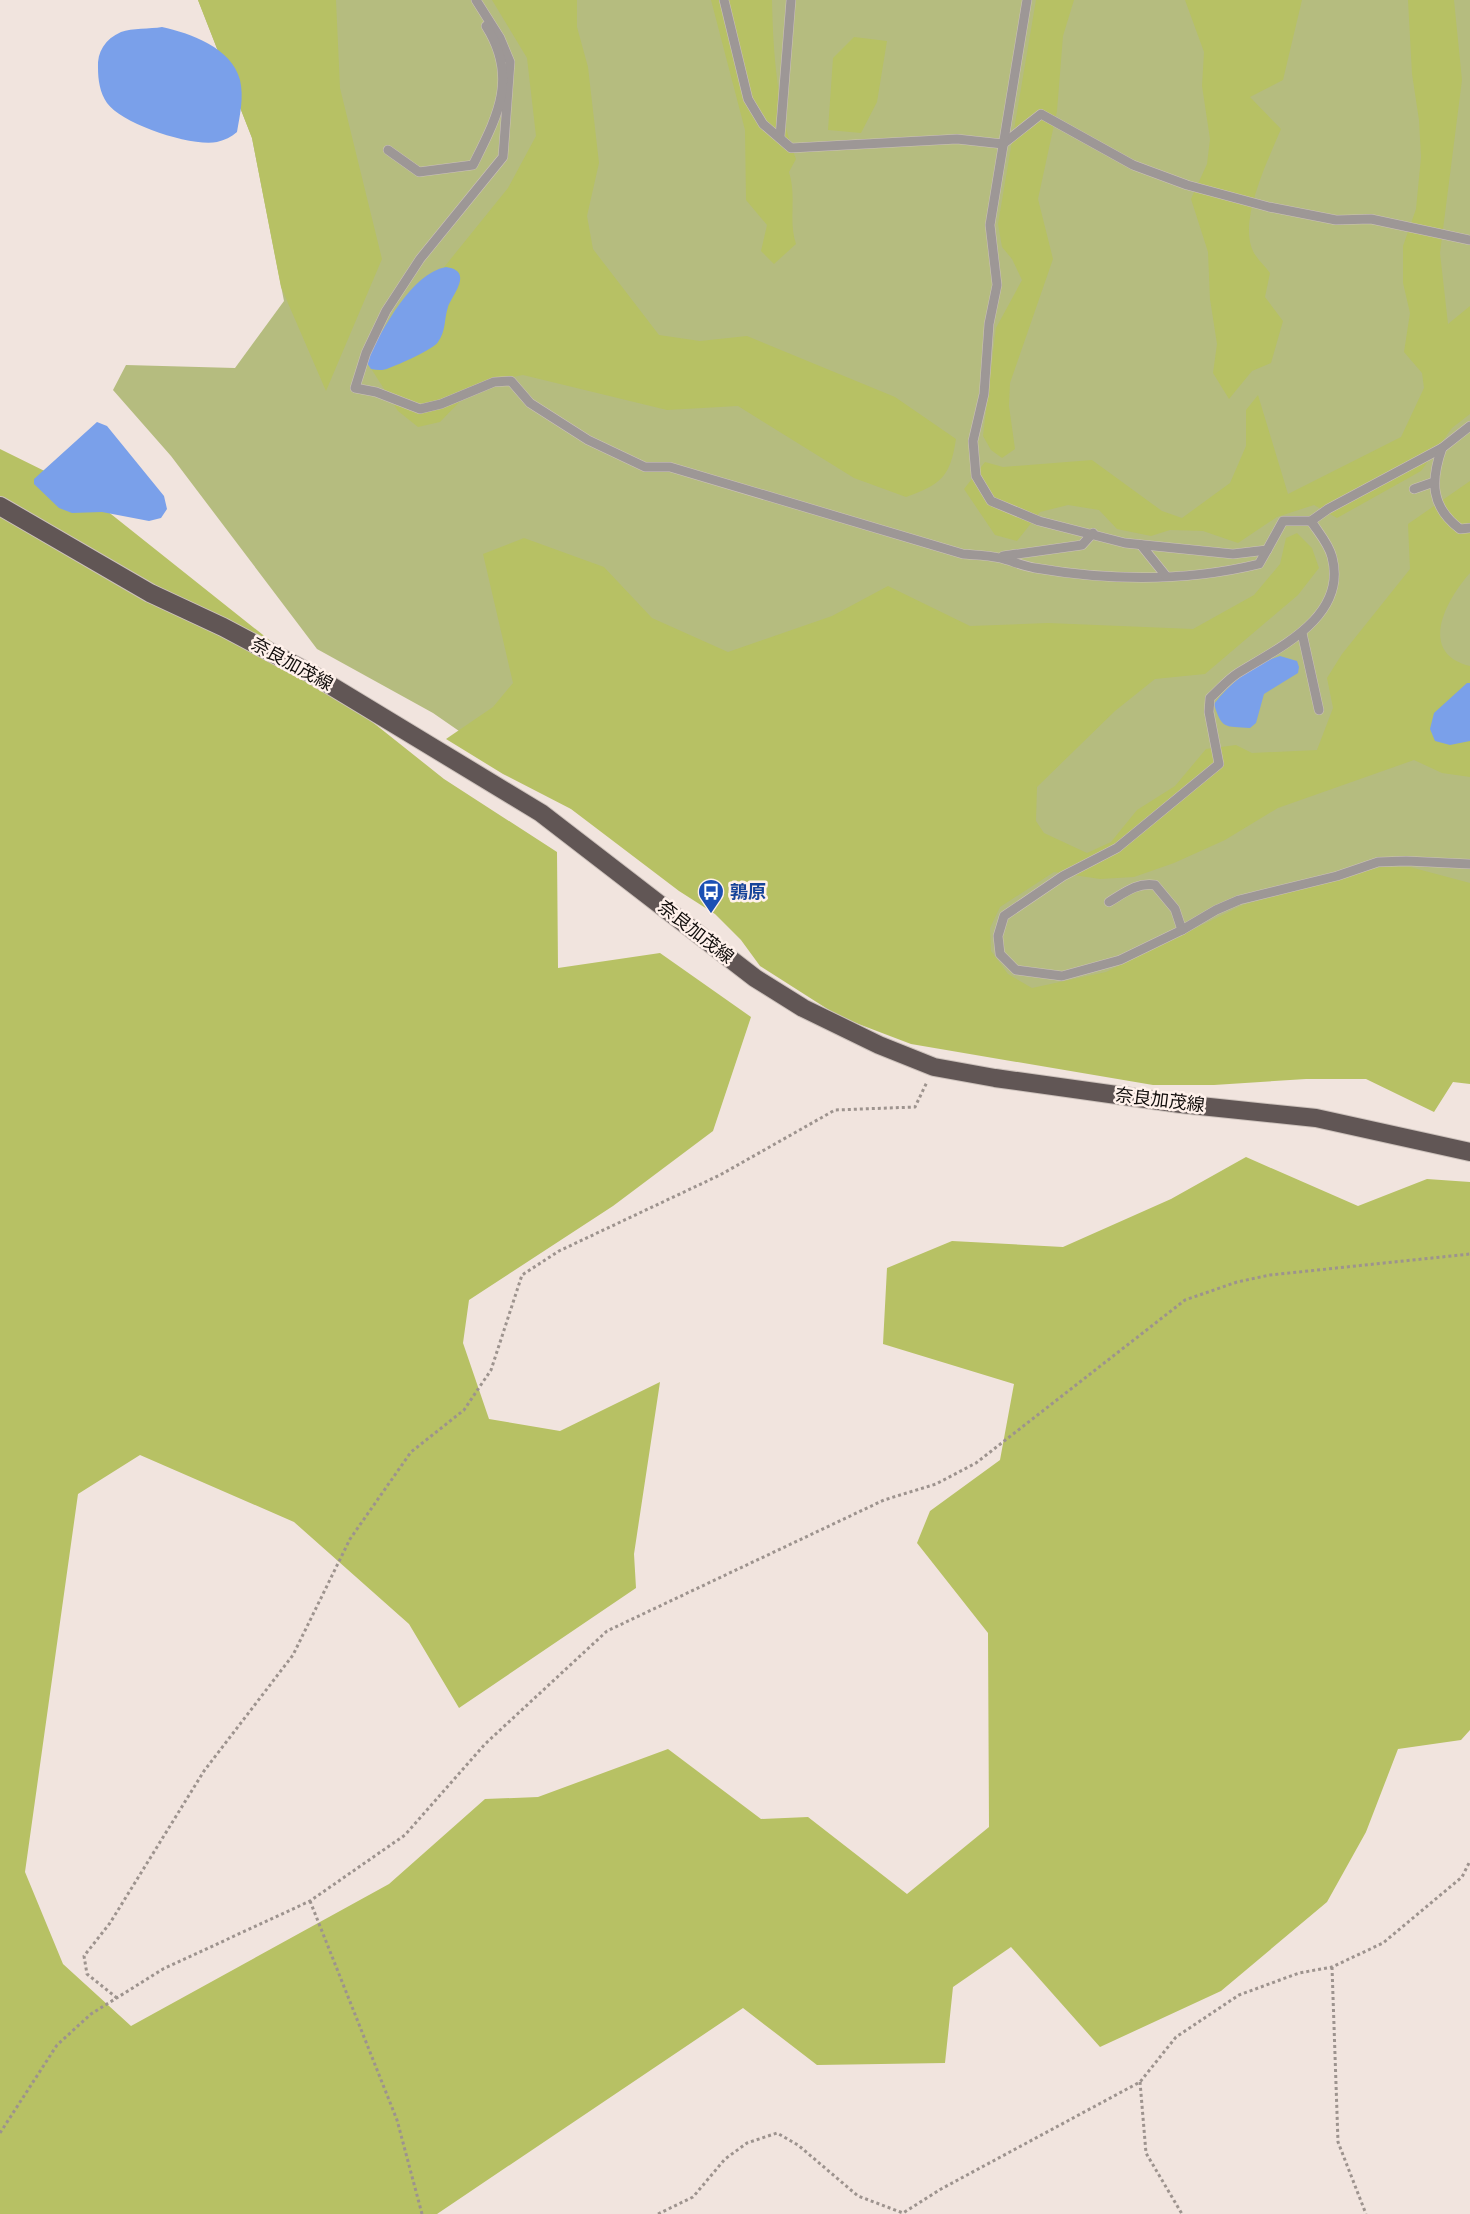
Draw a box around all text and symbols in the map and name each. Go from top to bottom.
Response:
street label: 奈良加茂線 [247,633,337,695]
bus stop icon: 鶉原 [696,877,726,915]
place label: 鶉原 [730,881,766,903]
street label: 奈良加茂線 [654,896,738,968]
street label: 奈良加茂線 [1114,1084,1206,1116]

